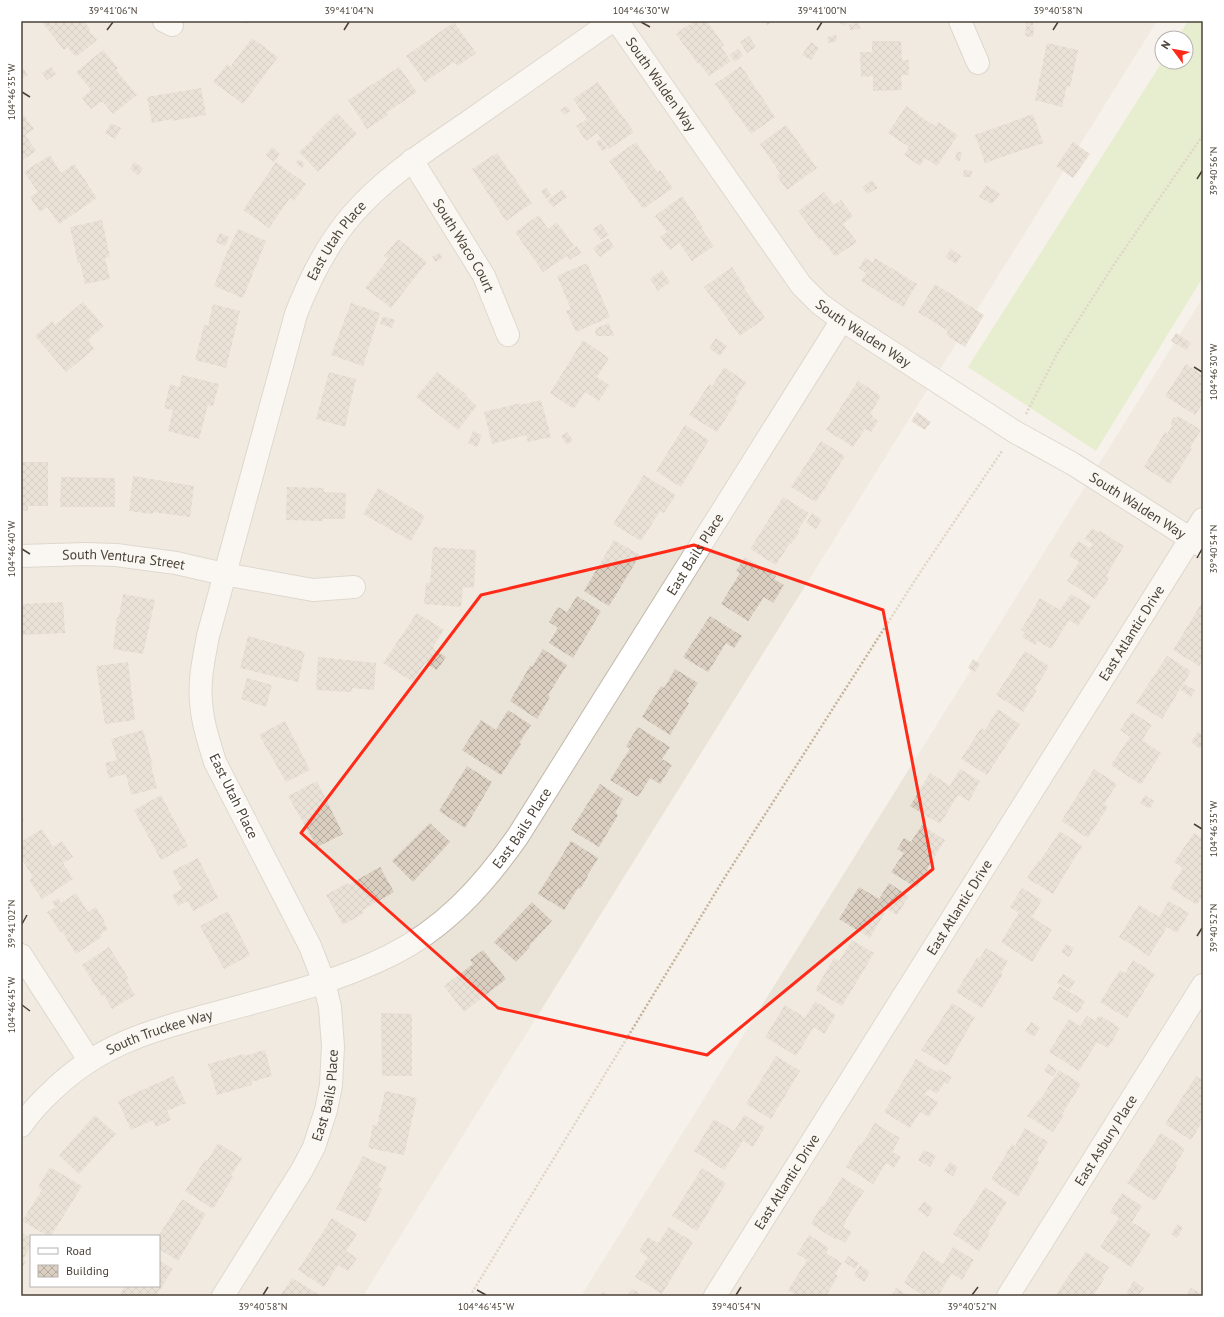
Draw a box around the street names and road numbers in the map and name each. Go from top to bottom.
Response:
street label: South Walden Way [622,34,700,135]
street label: South Waco Court [429,195,499,295]
street label: East Utah Place [303,197,370,283]
street label: South Walden Way [812,295,915,372]
street label: South Walden Way [1086,468,1190,543]
street label: East Bails Place [662,510,727,599]
street label: South Ventura Street [62,545,187,574]
street label: East Atlantic Drive [1095,582,1168,684]
street label: East Utah Place [206,750,262,842]
street label: East Bails Place [488,784,555,872]
street label: East Atlantic Drive [922,856,996,958]
street label: South Truckee Way [103,1005,215,1059]
street label: East Bails Place [307,1049,342,1144]
street label: East Asbury Place [1070,1091,1141,1189]
street label: East Atlantic Drive [750,1131,824,1233]

